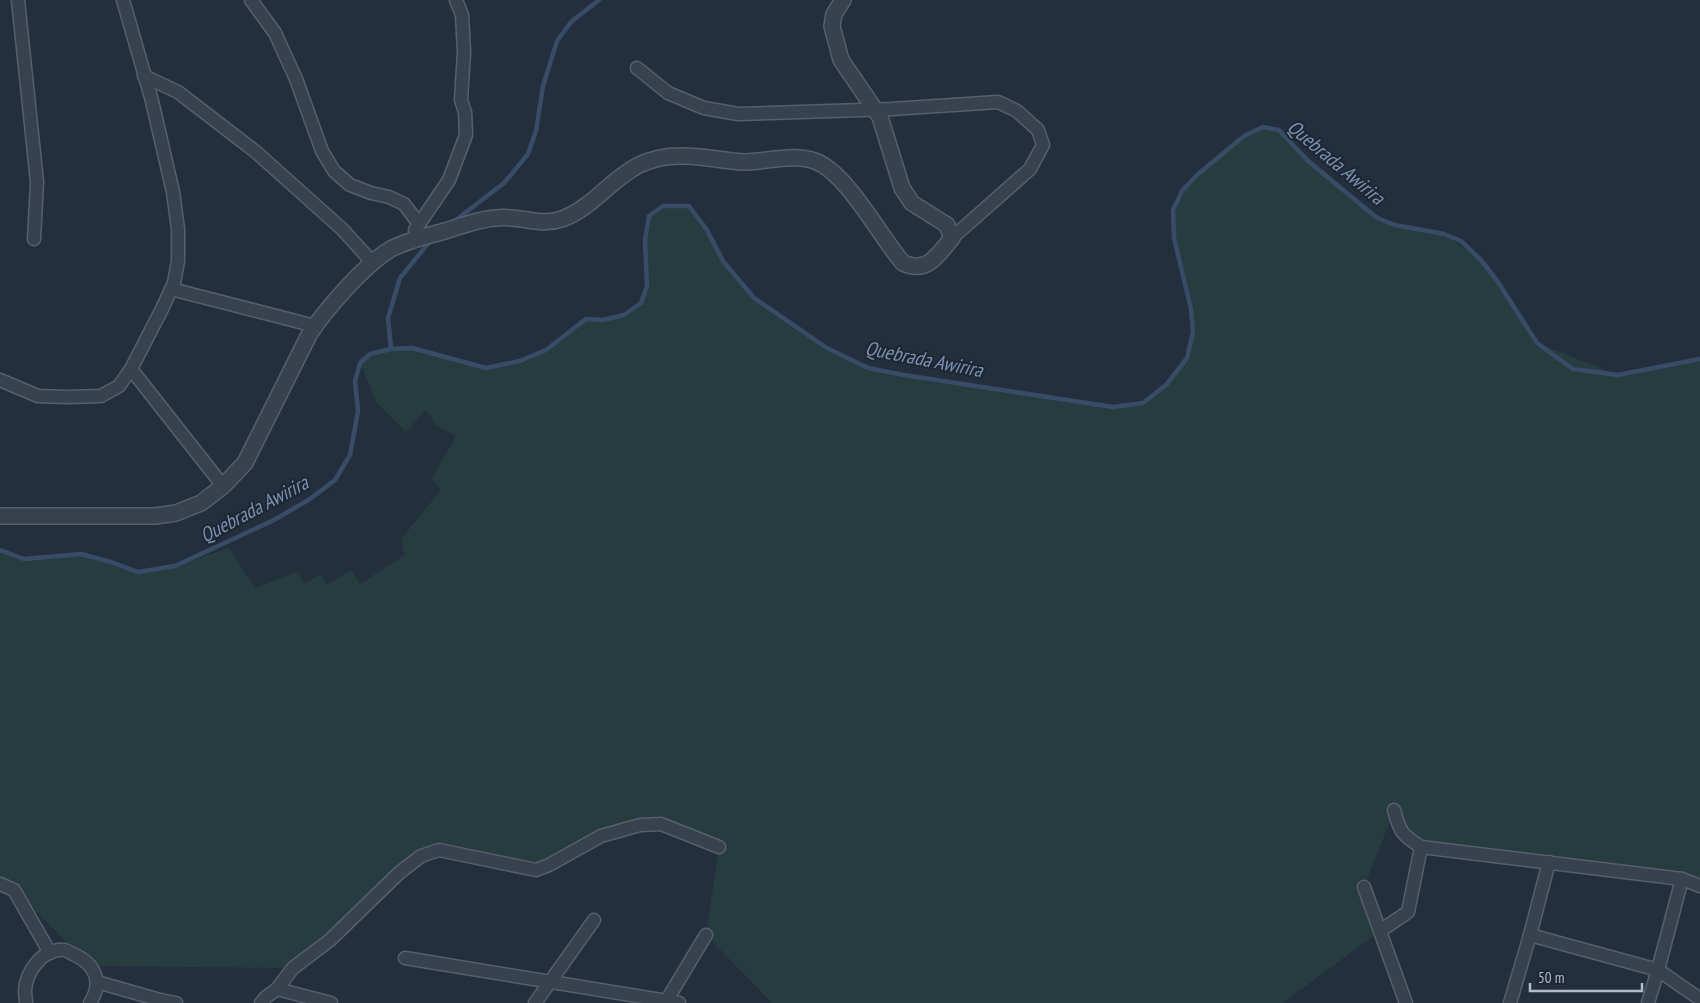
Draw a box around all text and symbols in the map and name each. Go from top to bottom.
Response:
water label: Quebrada Awirira [1282,114,1391,211]
water label: Quebrada Awirira [863,335,986,383]
water label: Quebrada Awirira [195,469,313,548]
scale bar [1530,960,1642,992]
text: 50 m [1538,968,1564,987]

